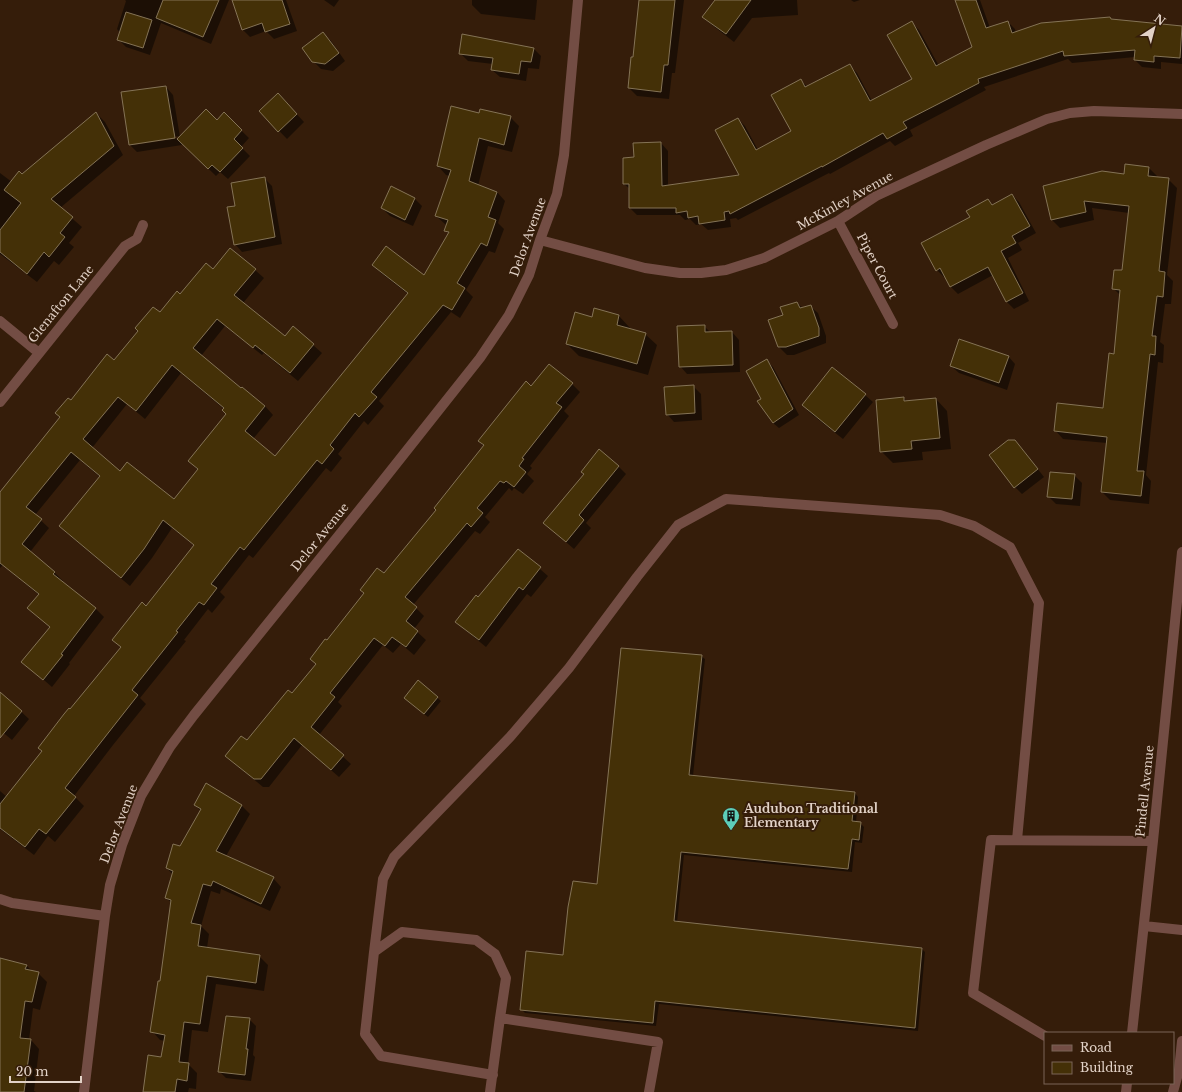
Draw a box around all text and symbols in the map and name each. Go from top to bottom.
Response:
north arrow [1134,8,1174,48]
text: N [1152,11,1169,29]
street label: McKinley Avenue [794,168,896,233]
street label: Delor Avenue [506,195,549,279]
street label: Piper Court [854,230,901,301]
street label: Glenafton Lane [25,262,97,346]
street label: Delor Avenue [288,500,352,574]
street label: Pindell Avenue [1132,744,1157,838]
street label: Delor Avenue [97,782,141,865]
place label: Audubon Traditional Elementary [743,801,879,830]
building icon: Audubon Traditional Elementary [721,806,741,831]
legend [1044,1032,1174,1084]
text: Road [1080,1040,1112,1055]
scale bar [10,1058,81,1084]
text: Building [1080,1060,1134,1075]
text: 20 m [16,1064,48,1079]

